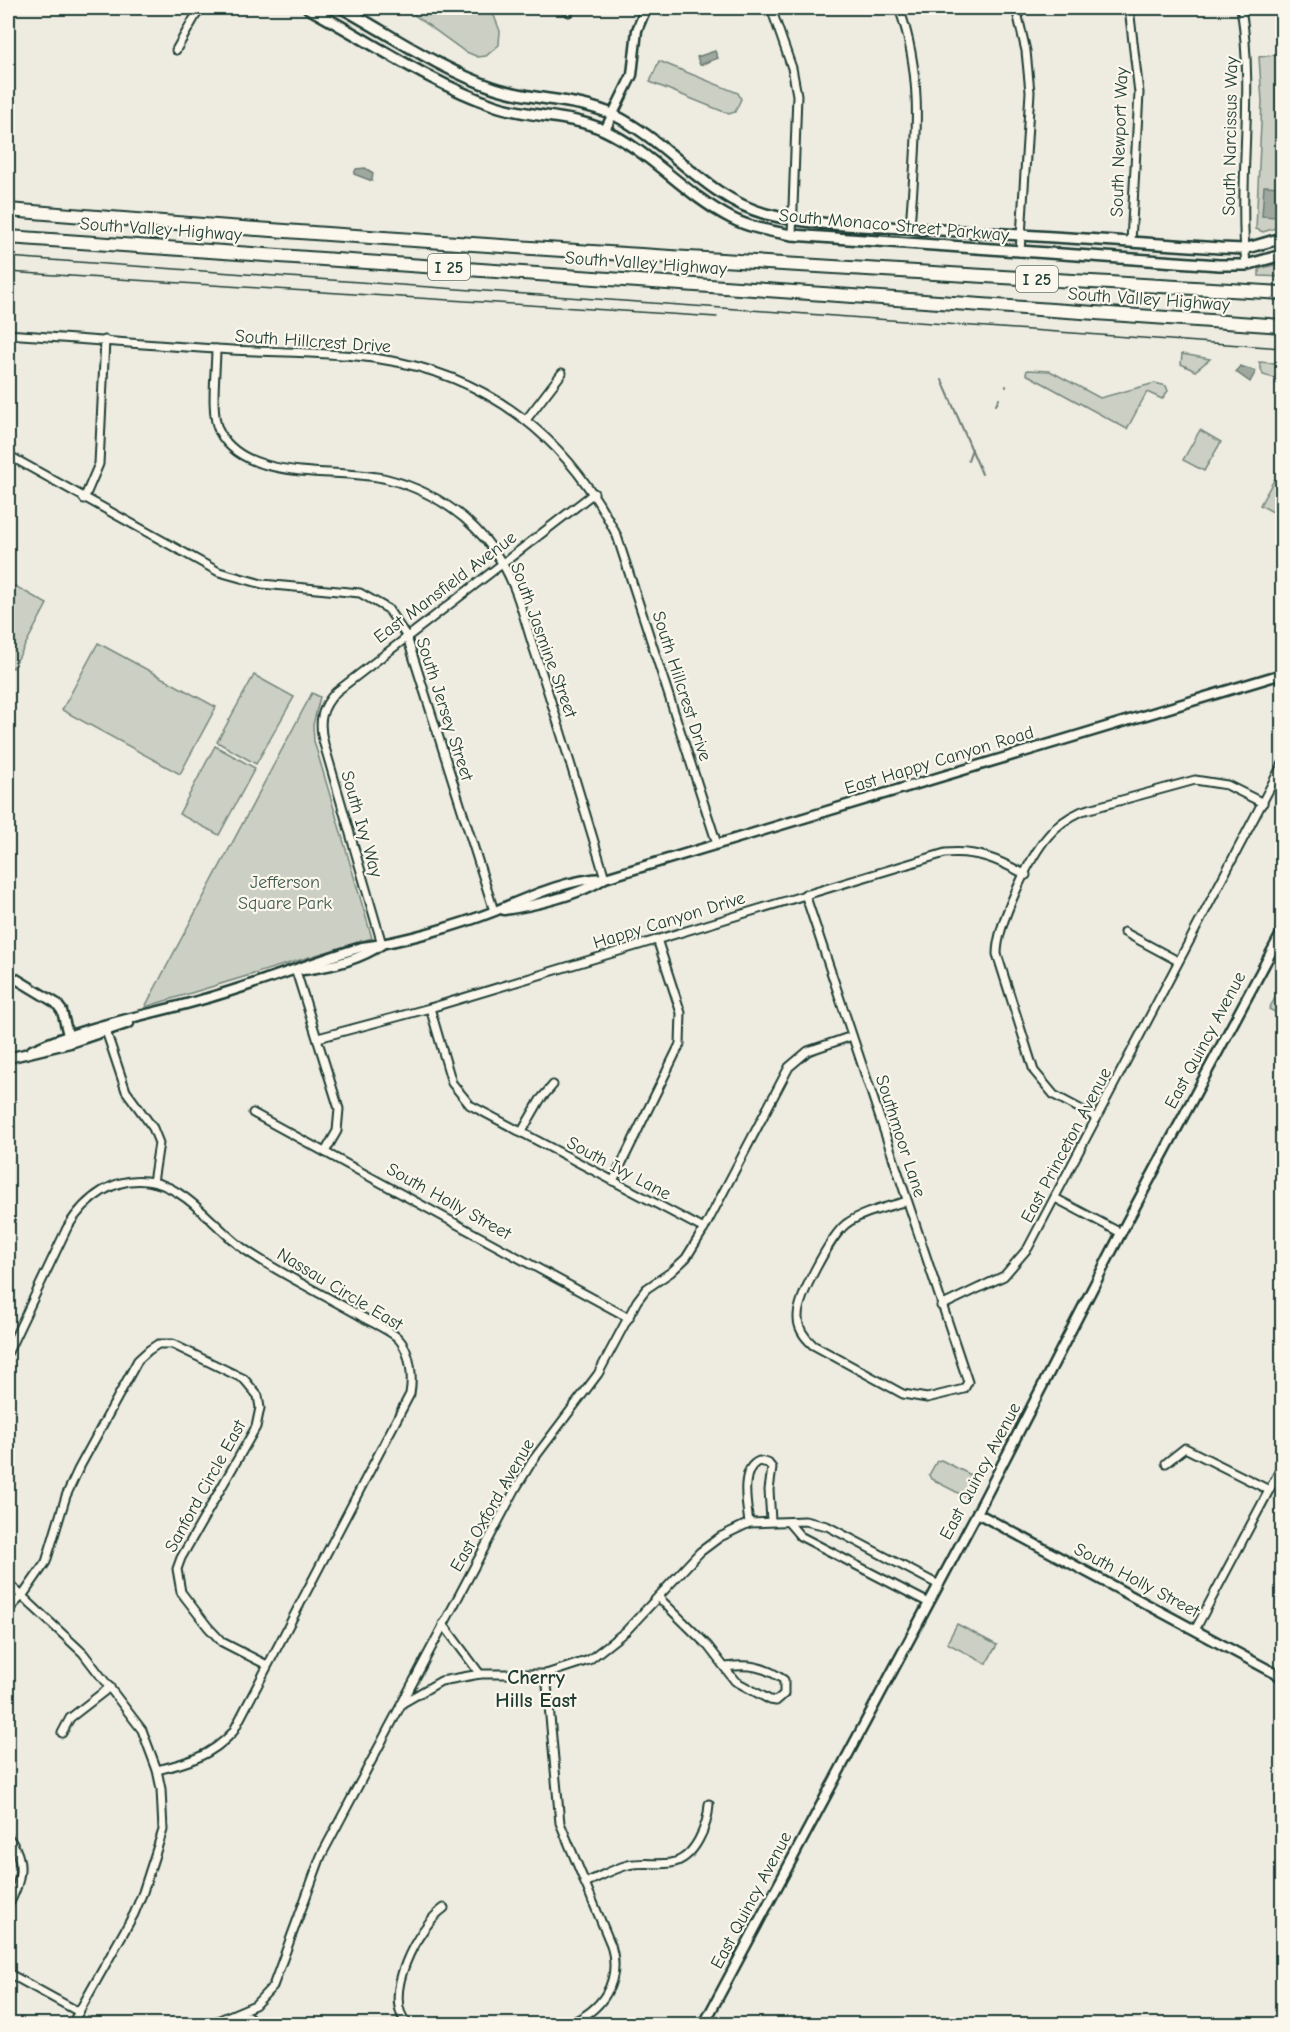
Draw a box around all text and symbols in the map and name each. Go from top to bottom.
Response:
street label: South Narcissus Way [1219,55,1242,216]
street label: South Newport Way [1106,66,1133,217]
street label: South Monaco Street Parkway [778,205,1011,246]
street label: South Valley Highway [79,213,244,246]
street label: South Valley Highway [564,247,729,280]
road number: I 25 [428,254,470,280]
road number: I 25 [1016,266,1058,292]
street label: South Valley Highway [1067,283,1232,316]
street label: South Hillcrest Drive [234,326,392,357]
street label: East Mansfield Avenue [370,527,521,648]
street label: South Jasmine Street [506,560,582,721]
street label: South Hillcrest Drive [647,609,716,764]
street label: South Jersey Street [411,635,478,784]
street label: East Happy Canyon Road [842,722,1036,799]
street label: South Ivy Way [336,768,387,881]
park label: Jefferson Square Park [238,872,332,914]
street label: Happy Canyon Drive [591,887,748,954]
street label: East Quincy Avenue [1160,968,1250,1112]
street label: East Princeton Avenue [1017,1064,1116,1226]
street label: Southmoor Lane [871,1072,930,1200]
street label: South Ivy Lane [563,1132,674,1205]
street label: South Holly Street [383,1159,515,1245]
street label: Nassau Circle East [273,1244,407,1336]
street label: East Quincy Avenue [935,1399,1025,1543]
street label: Sanford Circle East [160,1416,251,1556]
street label: East Oxford Avenue [446,1435,539,1575]
street label: South Holly Street [1070,1539,1204,1623]
district label: Cherry Hills East [495,1666,577,1712]
street label: East Quincy Avenue [706,1828,796,1972]

